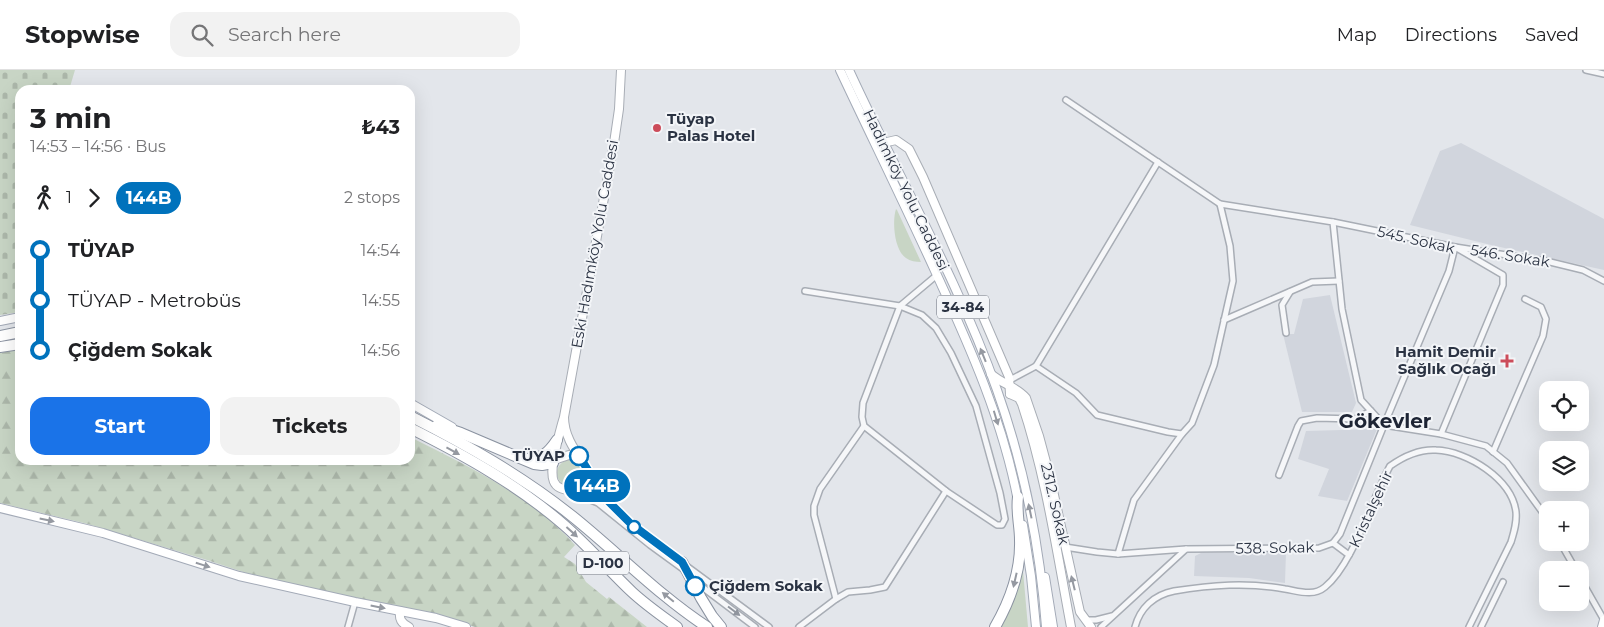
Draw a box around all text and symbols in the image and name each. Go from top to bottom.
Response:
search box [170,12,520,57]
text: Stopwise [25,20,140,49]
icon: search [188,21,216,49]
text: Search here [228,23,341,46]
text: Map [1337,24,1377,46]
text: Directions [1405,24,1497,46]
text: Saved [1525,24,1579,46]
text: 3 min [30,101,112,135]
street label: Hadımköy Yolu Caddesi [859,106,954,274]
place label: Tüyap Palas Hotel [667,109,755,145]
text: ₺43 [361,116,400,139]
marker: Tüyap Palas Hotel [651,122,663,134]
text: 14:53 – 14:56 · Bus [30,137,166,156]
street label: Eski Hadımköy Yolu Caddesi [567,138,622,350]
icon: walk [30,184,58,212]
icon: forward [80,184,108,212]
text: 144B [126,187,171,209]
text: 1 [66,188,72,207]
text: 2 stops [344,188,400,207]
street label: 545. Sokak [1375,221,1457,258]
text: TÜYAP [68,239,135,262]
street label: 546. Sokak [1469,240,1551,271]
text: 14:54 [361,241,400,260]
text: TÜYAP - Metrobüs [68,289,241,312]
text: 14:55 [362,291,400,310]
road number: 34-84 [937,296,989,318]
text: Çiğdem Sokak [68,339,212,362]
text: 14:56 [361,341,400,360]
place label: Hamit Demir Sağlık Ocağı [1395,342,1497,378]
one-way arrow [979,348,987,362]
marker: Hamit Demir Sağlık Ocağı [1500,354,1514,368]
map controls [1539,381,1589,611]
button: locate [1539,381,1589,431]
button: Start [30,397,210,455]
button: Tickets [220,397,400,455]
district label: Gökevler [1339,409,1432,433]
one-way arrow [992,410,1000,425]
button: layers [1539,441,1589,491]
one-way arrow [446,446,460,455]
place label: TÜYAP [512,446,565,465]
marker: TÜYAP [569,446,589,466]
street label: 2312. Sokak [1037,461,1074,547]
street label: Kristalşehir [1344,467,1397,550]
line badge: 144B [562,470,632,502]
text: 144B [574,475,620,497]
button: + [1539,501,1589,551]
one-way arrow [1026,503,1034,518]
one-way arrow [40,516,56,524]
unlabelled marker [627,520,641,534]
one-way arrow [565,526,577,538]
street label: 538. Sokak [1235,537,1315,558]
road number: D-100 [577,552,629,574]
button: − [1539,561,1589,611]
one-way arrow [196,562,211,570]
one-way arrow [1011,572,1019,587]
marker: Çiğdem Sokak [685,576,705,596]
place label: Çiğdem Sokak [709,576,823,595]
one-way arrow [1069,576,1077,591]
one-way arrow [662,592,675,603]
one-way arrow [371,603,387,611]
one-way arrow [727,606,740,617]

